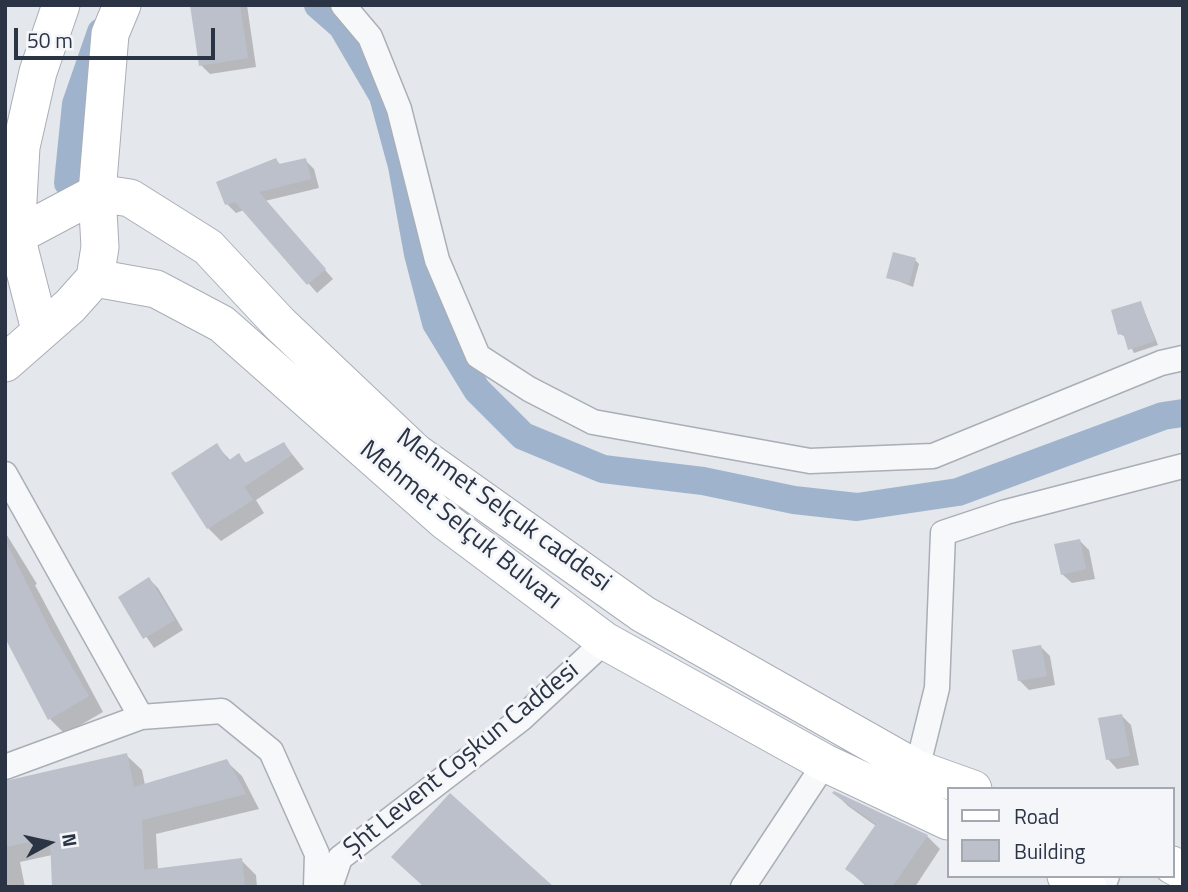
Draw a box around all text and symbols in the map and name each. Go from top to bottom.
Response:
scale bar [18,14,219,58]
text: 50 m [27,24,73,56]
street label: Mehmet Selçuk caddesi [390,423,616,599]
street label: Mehmet Selçuk Bulvarı [353,435,567,617]
street label: Şht Levent Coşkun Caddesi [338,656,586,864]
legend [946,787,1174,878]
text: Road [1014,800,1059,832]
north arrow [14,808,84,878]
text: N [55,831,86,849]
text: Building [1014,835,1085,867]

